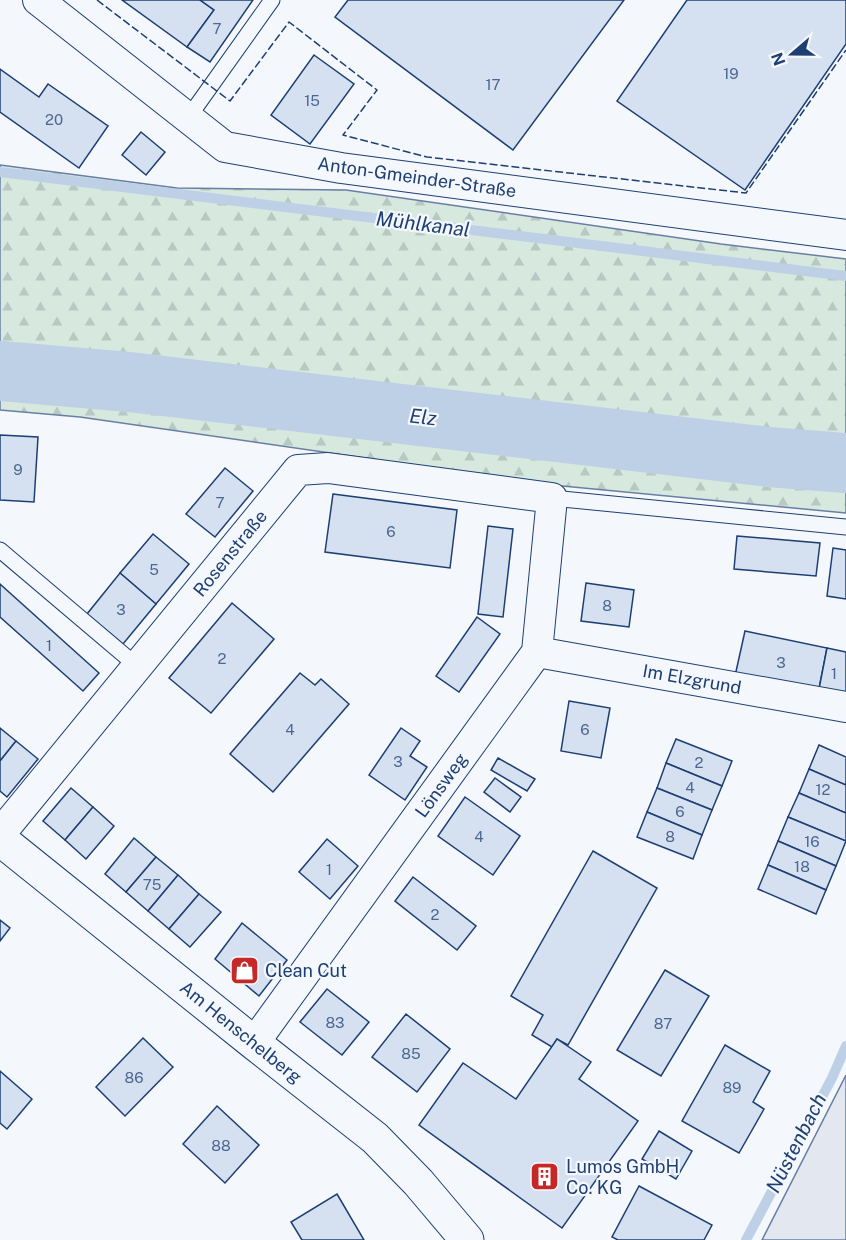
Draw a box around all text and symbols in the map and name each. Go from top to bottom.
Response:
house number: 7 [212,20,222,37]
north arrow [762,24,822,84]
text: N [767,50,789,68]
house number: 19 [723,65,739,82]
house number: 17 [485,76,501,93]
house number: 15 [304,92,320,109]
house number: 20 [45,111,63,128]
street label: Anton-Gmeinder-Straße [316,153,518,201]
water label: Mühlkanal [375,206,471,242]
water label: Elz [408,404,438,430]
house number: 9 [13,461,23,478]
house number: 7 [215,494,225,511]
street label: Rosenstraße [189,506,271,600]
house number: 6 [386,523,396,540]
house number: 5 [149,561,159,578]
house number: 8 [602,597,612,614]
house number: 3 [116,601,126,618]
house number: 1 [46,637,52,654]
house number: 2 [218,650,227,667]
house number: 3 [776,654,786,671]
street label: Im Elzgrund [641,660,743,698]
house number: 1 [831,665,837,682]
house number: 4 [285,721,295,738]
house number: 6 [580,721,590,738]
street label: Lönsweg [411,749,471,821]
house number: 3 [393,753,403,770]
house number: 2 [695,754,704,771]
house number: 4 [685,779,695,796]
house number: 12 [815,781,831,798]
house number: 6 [675,803,685,820]
house number: 4 [474,828,484,845]
house number: 8 [665,828,675,845]
house number: 16 [804,833,820,850]
house number: 18 [794,858,810,875]
house number: 1 [326,861,332,878]
house number: 75 [143,876,161,893]
house number: 2 [431,906,440,923]
shop icon: Clean Cut [228,954,260,986]
place label: Clean Cut [265,960,347,981]
street label: Am Henschelberg [176,976,306,1088]
house number: 83 [325,1014,345,1031]
house number: 87 [654,1015,672,1032]
house number: 85 [401,1045,421,1062]
house number: 86 [125,1069,143,1086]
house number: 89 [723,1079,741,1096]
water label: Nüstenbach [761,1089,831,1197]
house number: 88 [211,1137,231,1154]
place label: Lumos GmbH Co. KG [566,1156,679,1198]
building icon: Lumos GmbH Co. KG [529,1160,561,1192]

